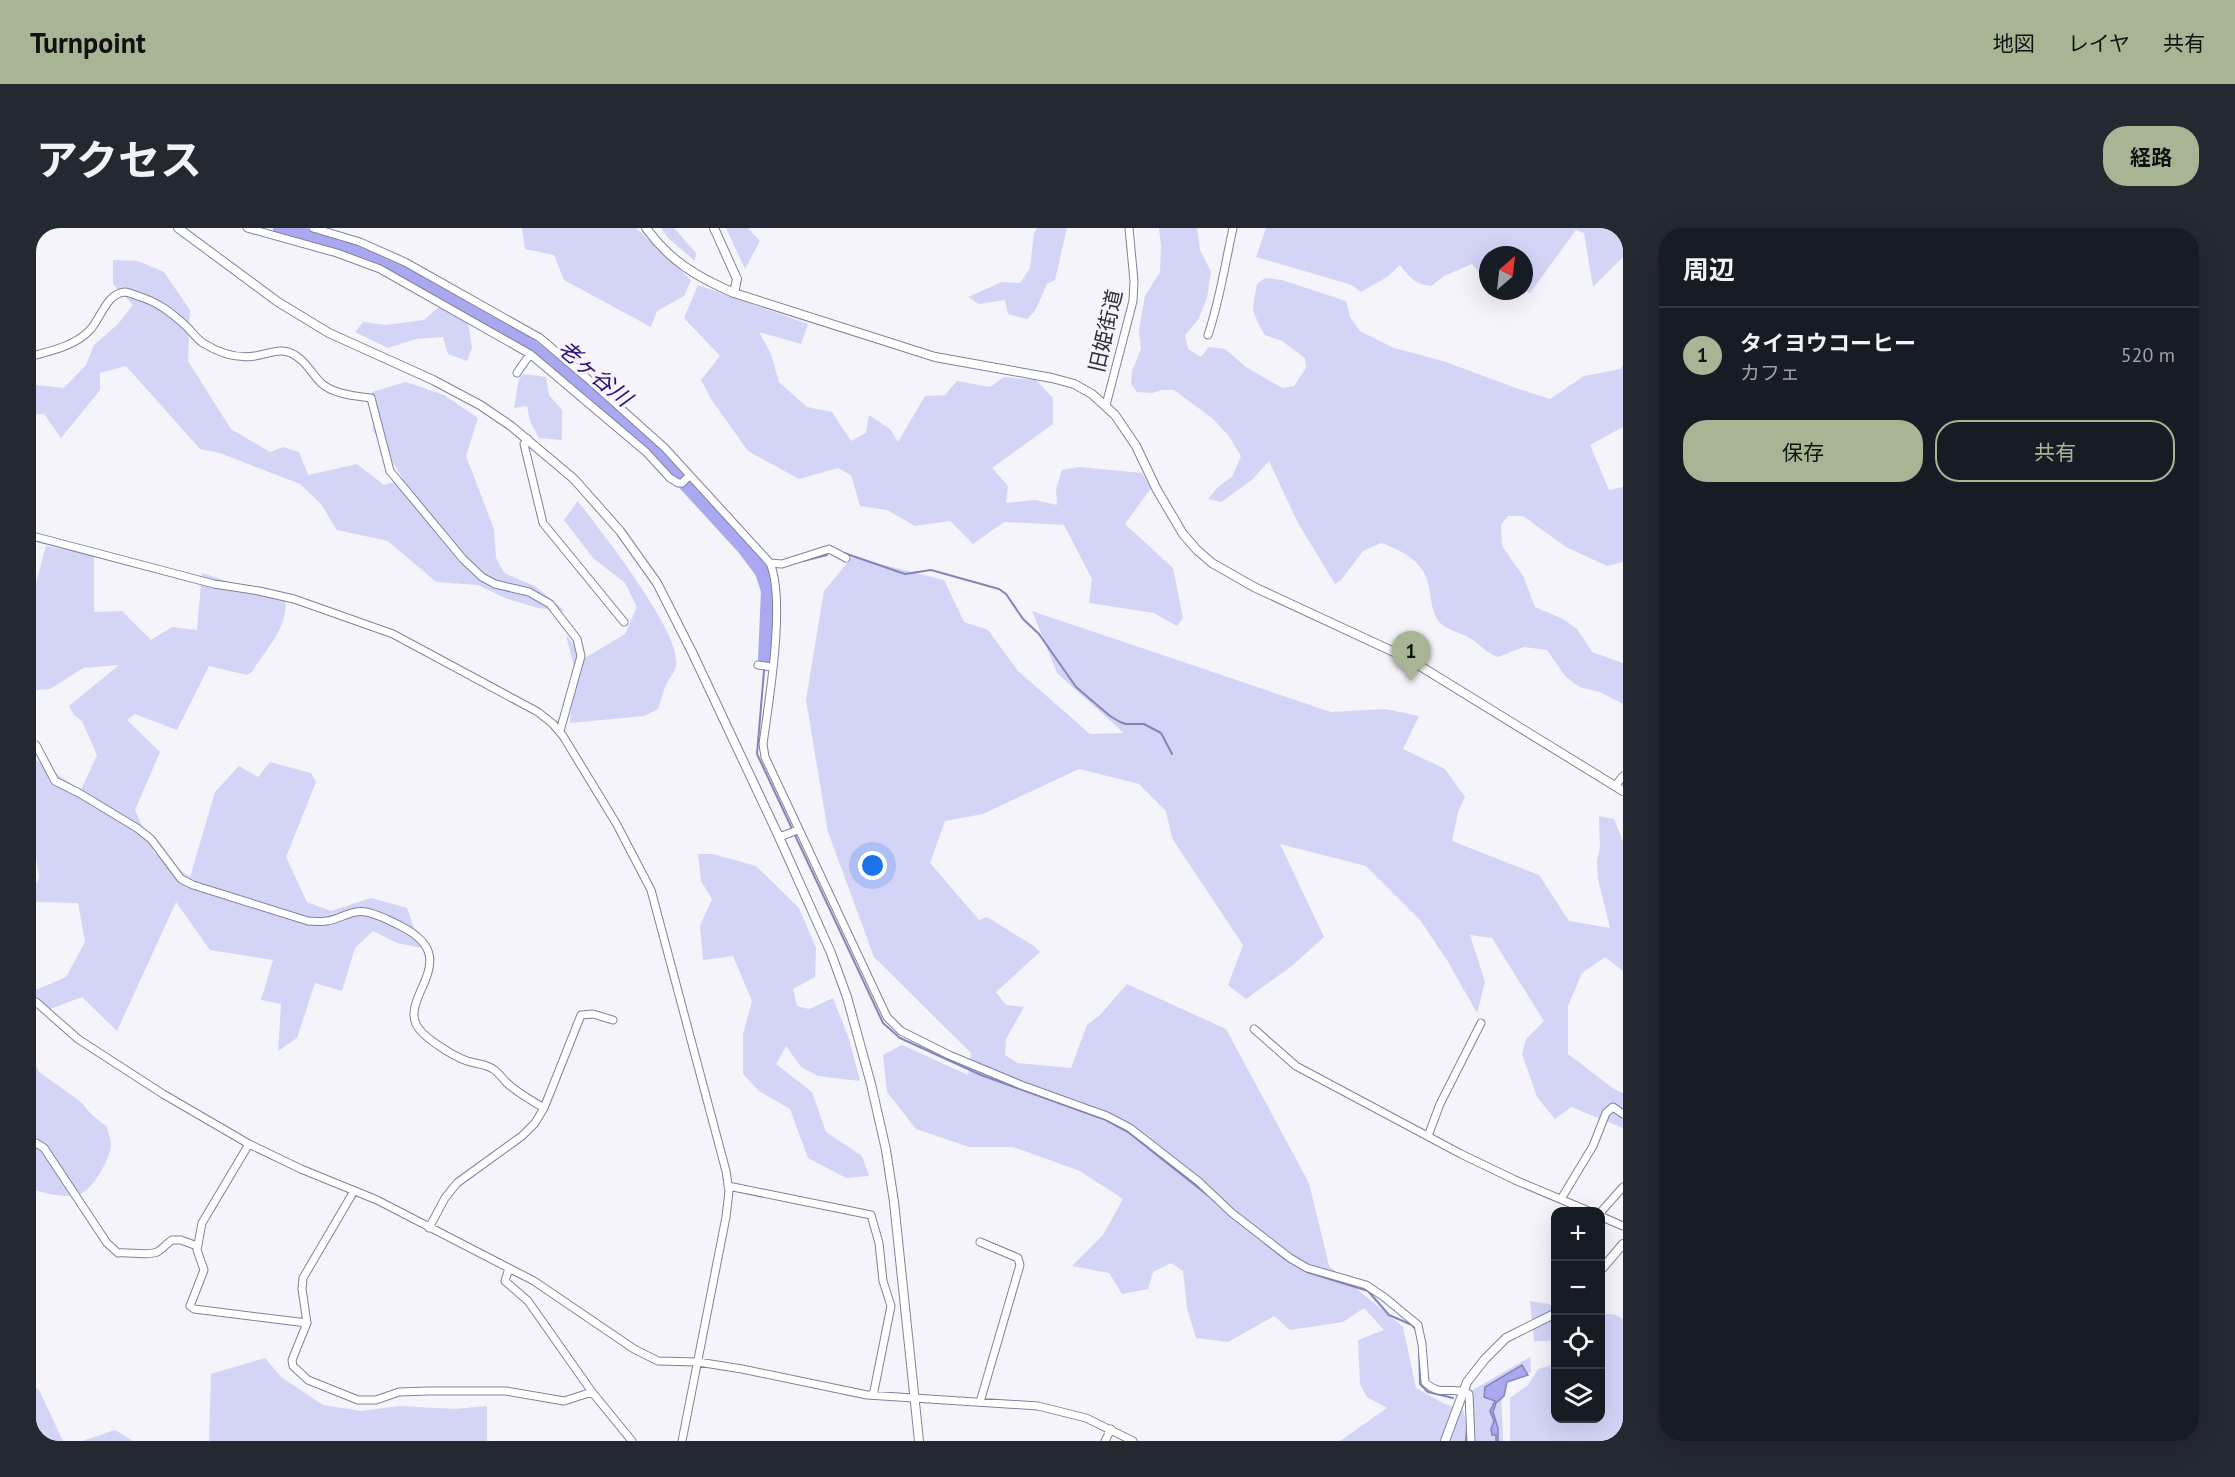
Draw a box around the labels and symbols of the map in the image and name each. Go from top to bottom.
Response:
north arrow [1479,246,1533,300]
street label: 旧姫街道 [1083,287,1128,375]
water label: 老ヶ谷川 [552,334,639,413]
pin: 1 [1392,632,1430,681]
your location [858,851,887,880]

